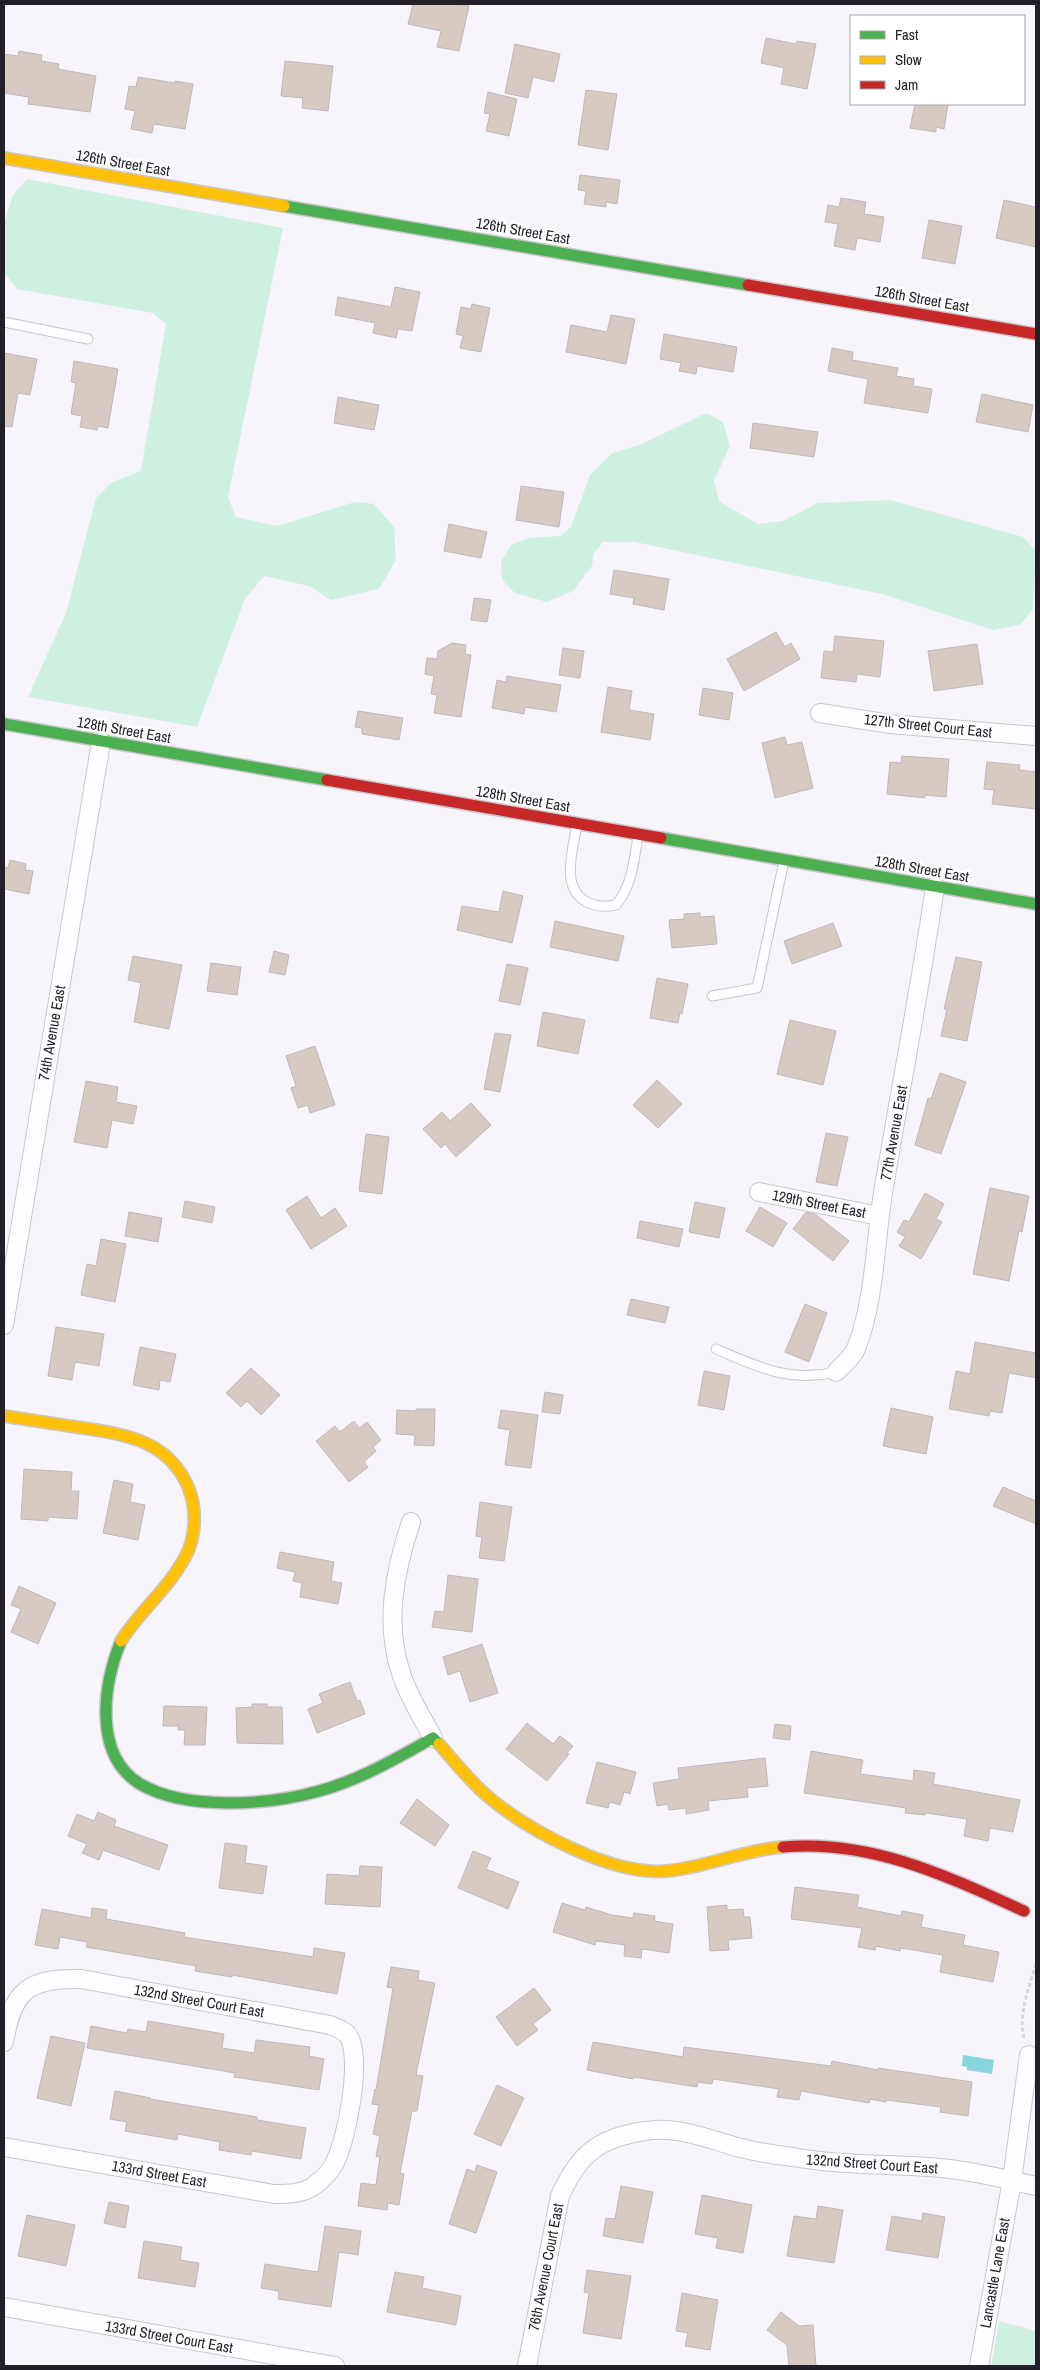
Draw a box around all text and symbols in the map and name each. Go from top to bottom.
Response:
legend [850,15,1025,105]
text: Fast [895,24,919,45]
text: Slow [895,49,922,70]
text: Jam [895,74,918,95]
street label: 126th Street East [74,144,172,181]
street label: 126th Street East [474,212,572,249]
street label: 126th Street East [873,280,971,317]
street label: 127th Street Court East [863,708,994,743]
street label: 128th Street East [75,711,173,748]
street label: 128th Street East [474,780,572,817]
street label: 128th Street East [873,850,971,887]
street label: 74th Avenue East [33,983,70,1082]
street label: 77th Avenue East [875,1083,912,1182]
street label: 129th Street East [770,1184,868,1223]
street label: 132nd Street Court East [132,1979,266,2022]
street label: 132nd Street Court East [805,2148,939,2179]
street label: 133rd Street East [110,2155,209,2192]
street label: 76th Avenue Court East [523,2201,568,2333]
street label: Lancastle Lane East [974,2216,1015,2330]
street label: 133rd Street Court East [104,2315,235,2358]

